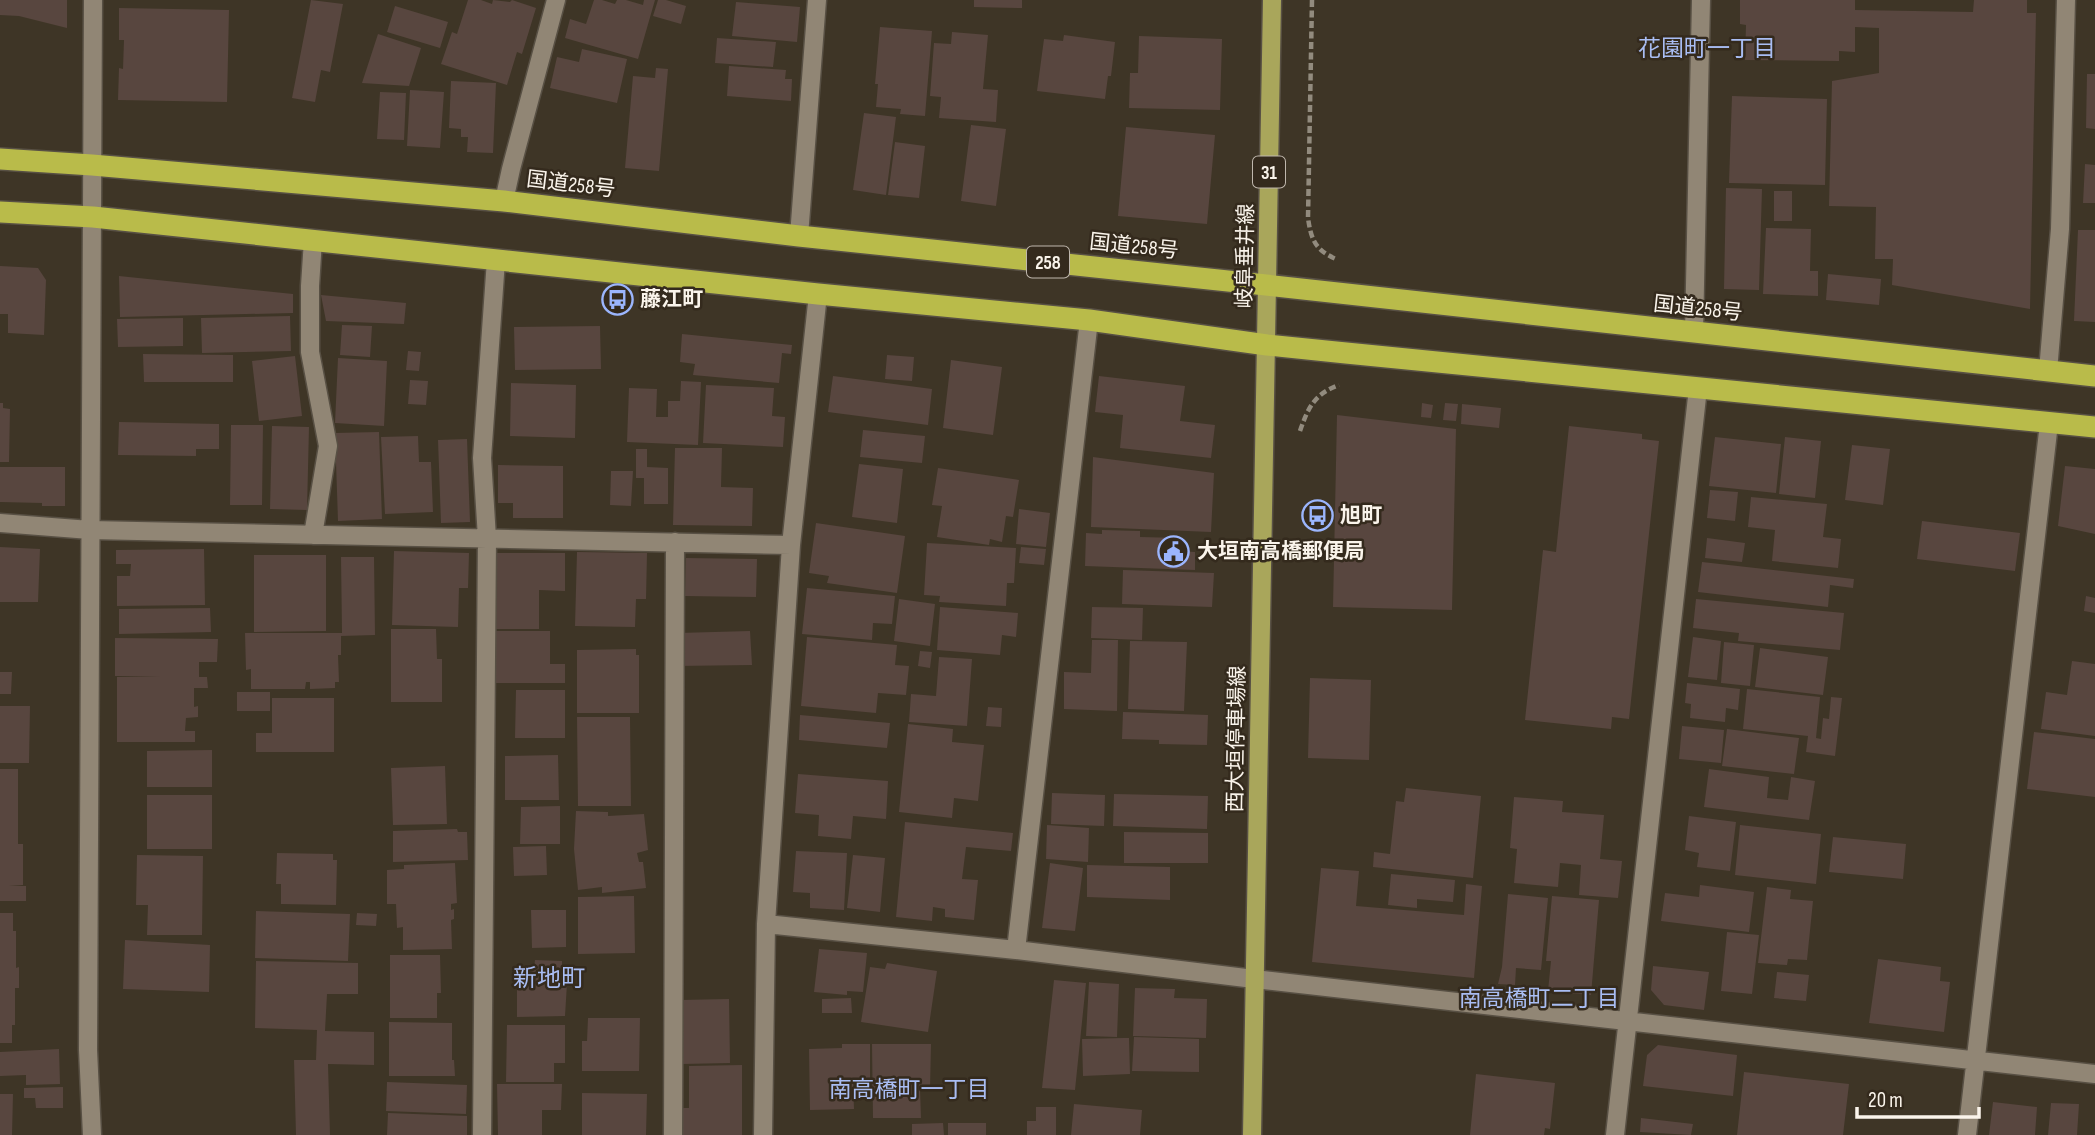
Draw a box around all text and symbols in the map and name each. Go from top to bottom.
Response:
district label: 花園町一丁目 [1638,35,1776,63]
road number: 31 [1253,156,1285,188]
street label: 国道258号 [525,167,617,202]
street label: 岐阜垂井線 [1232,203,1259,309]
street label: 国道258号 [1088,229,1180,264]
road number: 258 [1027,246,1069,278]
bus stop icon: 藤江町 [600,282,634,316]
place label: 藤江町 [640,287,703,312]
street label: 国道258号 [1652,291,1744,326]
bus stop icon: 旭町 [1300,498,1334,532]
place label: 旭町 [1340,503,1382,528]
public building icon: 大垣南高橋郵便局 [1157,534,1191,568]
place label: 大垣南高橋郵便局 [1197,539,1365,564]
street label: 西大垣停車場線 [1223,665,1250,813]
district label: 新地町 [513,964,585,993]
district label: 南高橋町二丁目 [1459,985,1620,1013]
district label: 南高橋町一丁目 [829,1076,990,1104]
scale bar [1857,1076,1980,1120]
text: 20 m [1868,1088,1903,1113]

